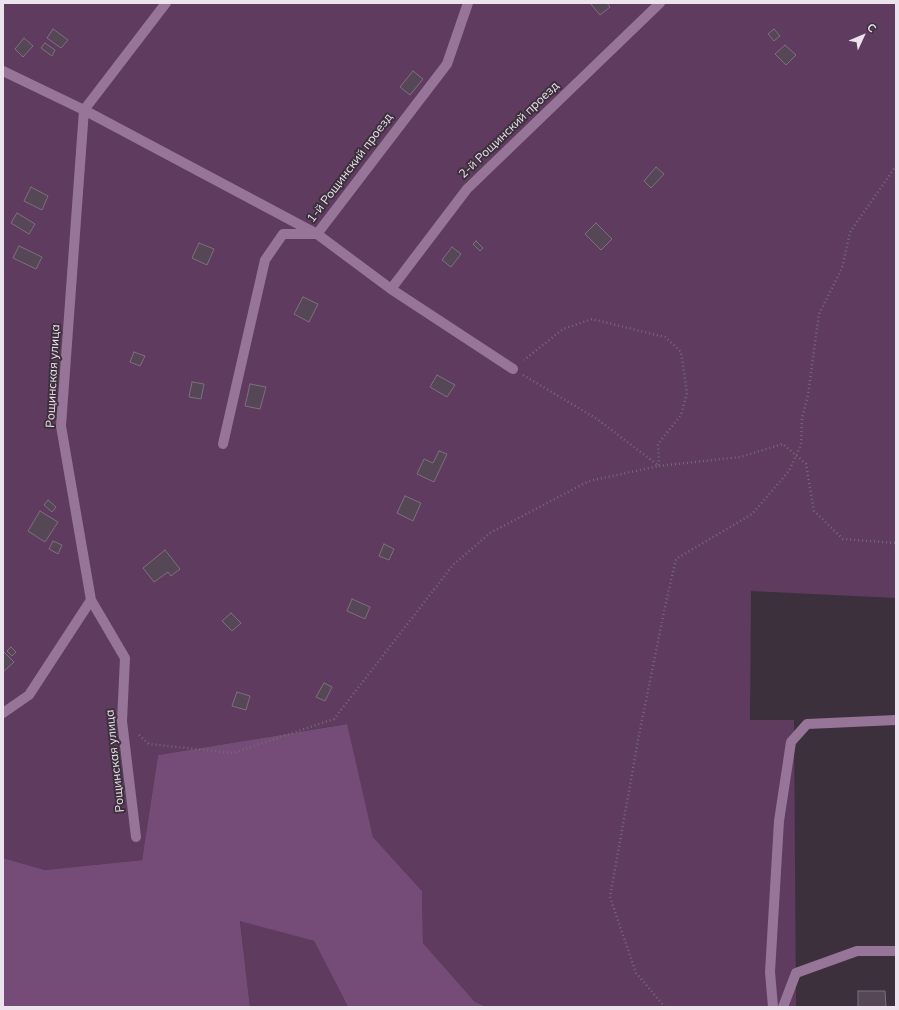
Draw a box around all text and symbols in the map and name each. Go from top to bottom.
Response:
north arrow [843,16,883,56]
text: С [864,20,879,35]
street label: 2-й Рощинский проезд [456,79,562,181]
street label: 1-й Рощинский проезд [304,110,396,226]
street label: Рощинская улица [43,324,63,428]
street label: Рощинская улица [102,709,128,813]

